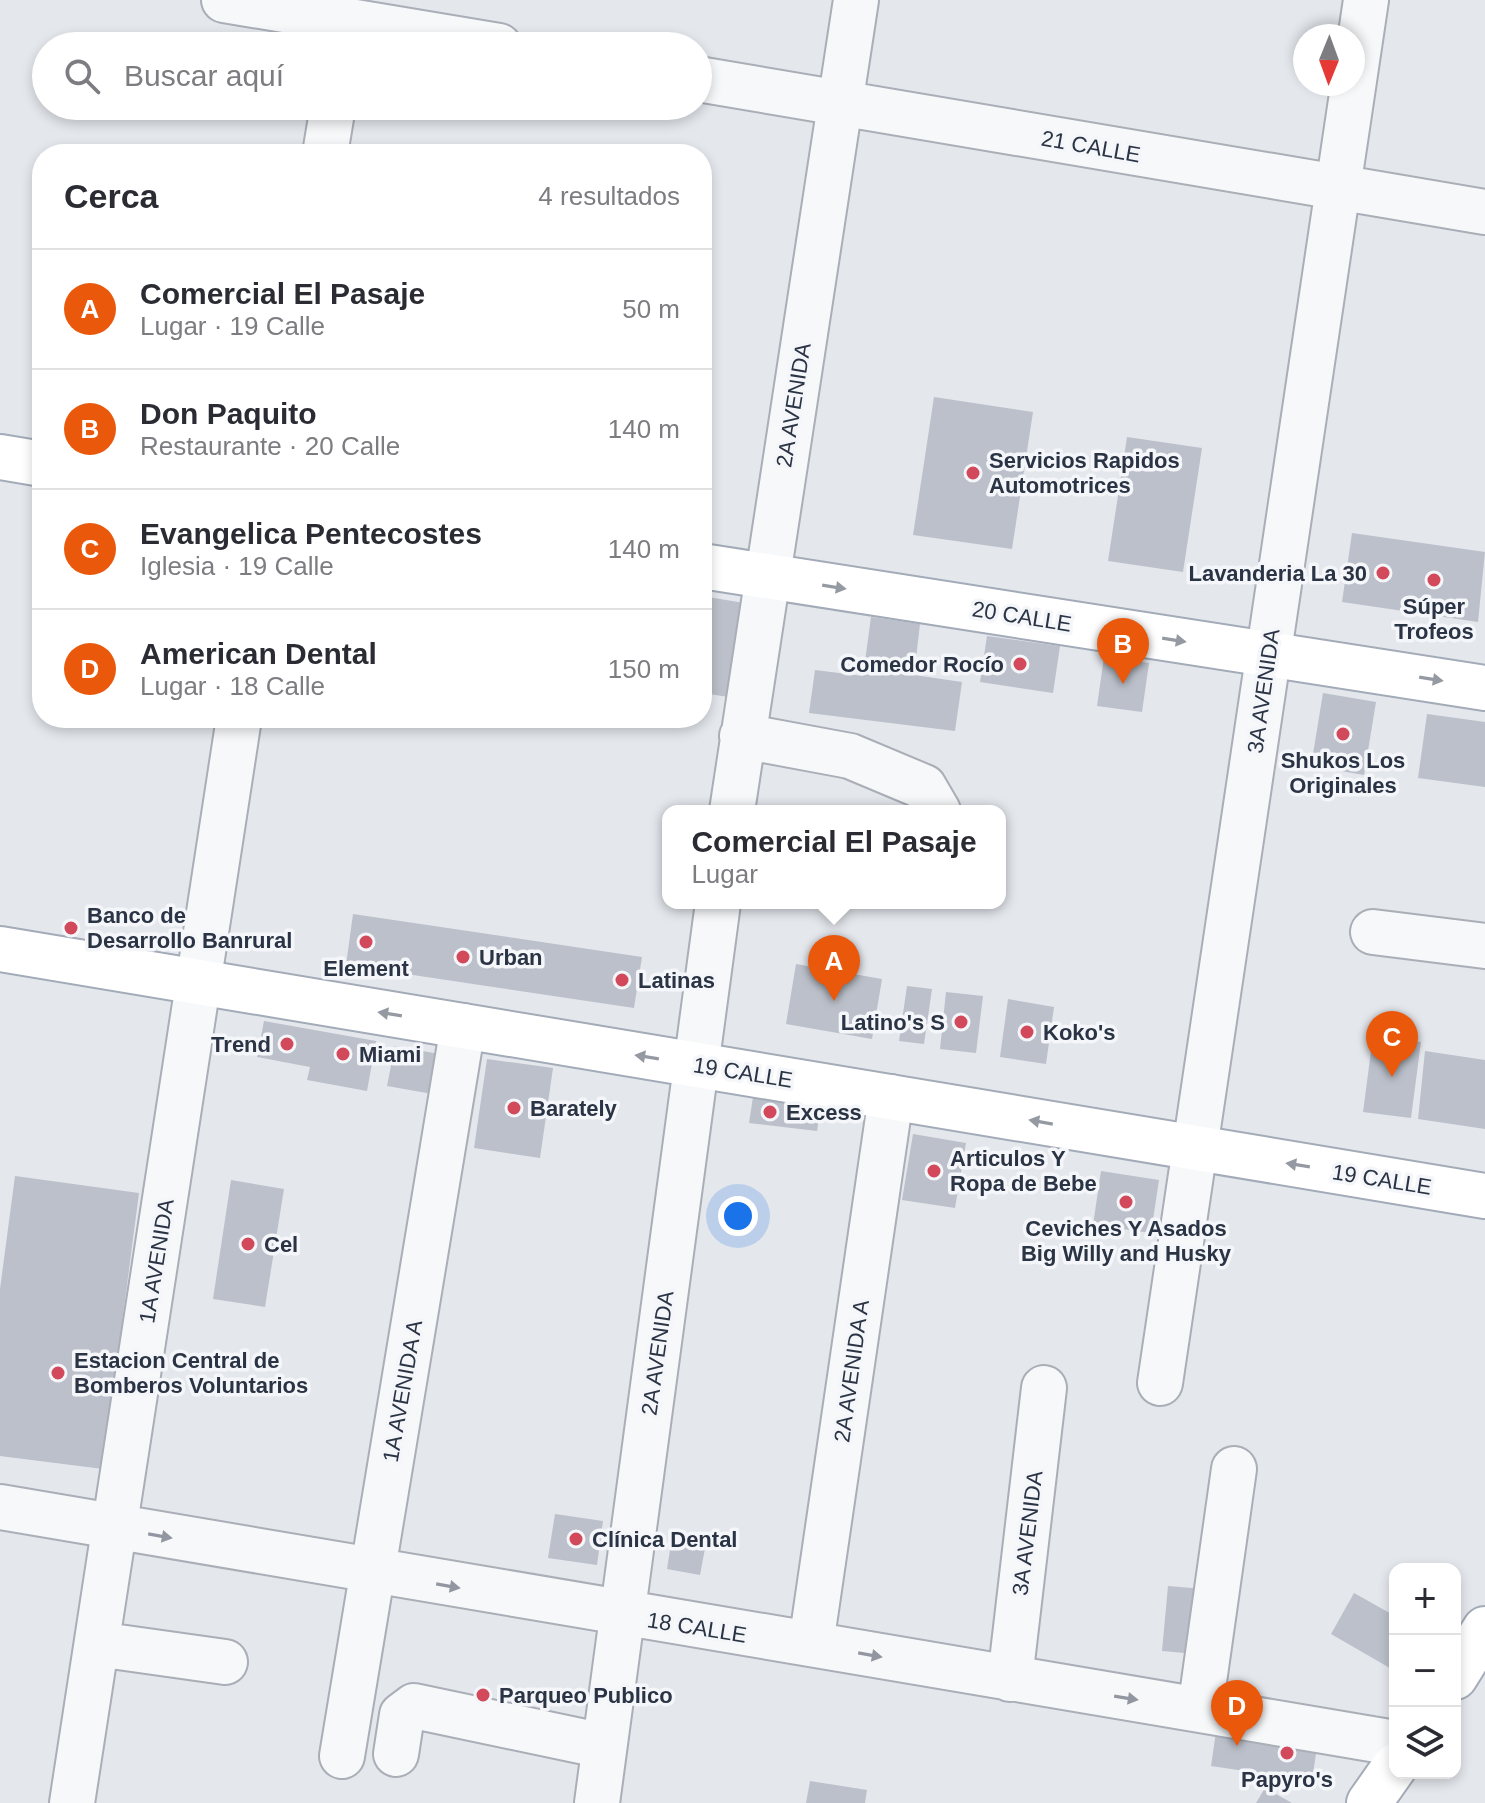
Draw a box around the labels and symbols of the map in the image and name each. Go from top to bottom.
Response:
north arrow [1293,24,1365,96]
street label: 21 CALLE [1039,125,1142,168]
street label: 2A AVENIDA [771,341,816,469]
place label: Servicios Rapidos Automotrices [989,448,1180,498]
marker: Servicios Rapidos Automotrices [964,464,982,482]
place label: Lavanderia La 30 [1188,561,1367,586]
marker: Lavanderia La 30 [1374,564,1392,582]
marker: Súper Trofeos [1425,571,1443,589]
one-way arrow [822,581,847,594]
place label: Súper Trofeos [1394,594,1474,644]
street label: 20 CALLE [970,596,1073,637]
pin: B [1097,618,1149,684]
street label: 3A AVENIDA [1242,627,1285,755]
one-way arrow [1162,634,1187,646]
place label: Comedor Rocío [840,652,1004,677]
marker: Comedor Rocío [1011,655,1029,673]
one-way arrow [1419,673,1444,686]
marker: Shukos Los Originales [1334,725,1352,743]
place label: Shukos Los Originales [1281,748,1405,798]
place label: Banco de Desarrollo Banrural [87,903,292,953]
marker: Banco de Desarrollo Banrural [62,919,80,937]
marker: Element [357,933,375,951]
pin: A [808,935,860,1001]
place label: Urban [479,945,543,970]
marker: Urban [454,948,472,966]
place label: Element [323,956,409,981]
place label: Latinas [638,968,715,993]
marker: Latinas [613,971,631,989]
one-way arrow [377,1007,402,1020]
place label: Latino's S [841,1010,945,1035]
pin: C [1366,1011,1418,1077]
marker: Latino's S [952,1013,970,1031]
place label: Koko's [1043,1020,1115,1045]
marker: Koko's [1018,1023,1036,1041]
place label: Trend [211,1032,271,1057]
marker: Trend [278,1035,296,1053]
place label: Miami [359,1042,421,1067]
marker: Miami [334,1045,352,1063]
one-way arrow [634,1050,659,1062]
street label: 19 CALLE [691,1052,794,1093]
place label: Barately [530,1096,618,1121]
marker: Barately [505,1099,523,1117]
place label: Excess [786,1100,862,1125]
marker: Excess [761,1103,779,1121]
one-way arrow [1028,1116,1053,1128]
place label: Articulos Y Ropa de Bebe [950,1146,1097,1196]
one-way arrow [1285,1158,1310,1171]
street label: 19 CALLE [1330,1159,1433,1200]
marker: Articulos Y Ropa de Bebe [925,1162,943,1180]
marker: Ceviches Y Asados Big Willy and Husky [1117,1193,1135,1211]
your location [718,1196,758,1236]
street label: 1A AVENIDA [134,1197,179,1325]
place label: Ceviches Y Asados Big Willy and Husky [1021,1216,1232,1266]
place label: Cel [264,1232,298,1257]
marker: Cel [239,1235,257,1253]
street label: 2A AVENIDA [636,1289,679,1417]
street label: 2A AVENIDA A [829,1298,874,1444]
street label: 1A AVENIDA A [378,1318,427,1464]
place label: Estacion Central de Bomberos Voluntarios [74,1348,308,1398]
marker: Estacion Central de Bomberos Voluntarios [49,1364,67,1382]
street label: 3A AVENIDA [1007,1469,1048,1597]
place label: Clínica Dental [592,1527,737,1552]
one-way arrow [147,1530,172,1542]
marker: Clínica Dental [567,1530,585,1548]
one-way arrow [435,1580,460,1592]
street label: 18 CALLE [645,1607,748,1648]
one-way arrow [858,1649,883,1661]
pin: D [1211,1680,1263,1746]
place label: Parqueo Publico [499,1683,673,1708]
marker: Parqueo Publico [474,1686,492,1704]
one-way arrow [1114,1692,1139,1704]
marker: Papyro's [1278,1744,1296,1762]
place label: Papyro's [1241,1767,1333,1792]

